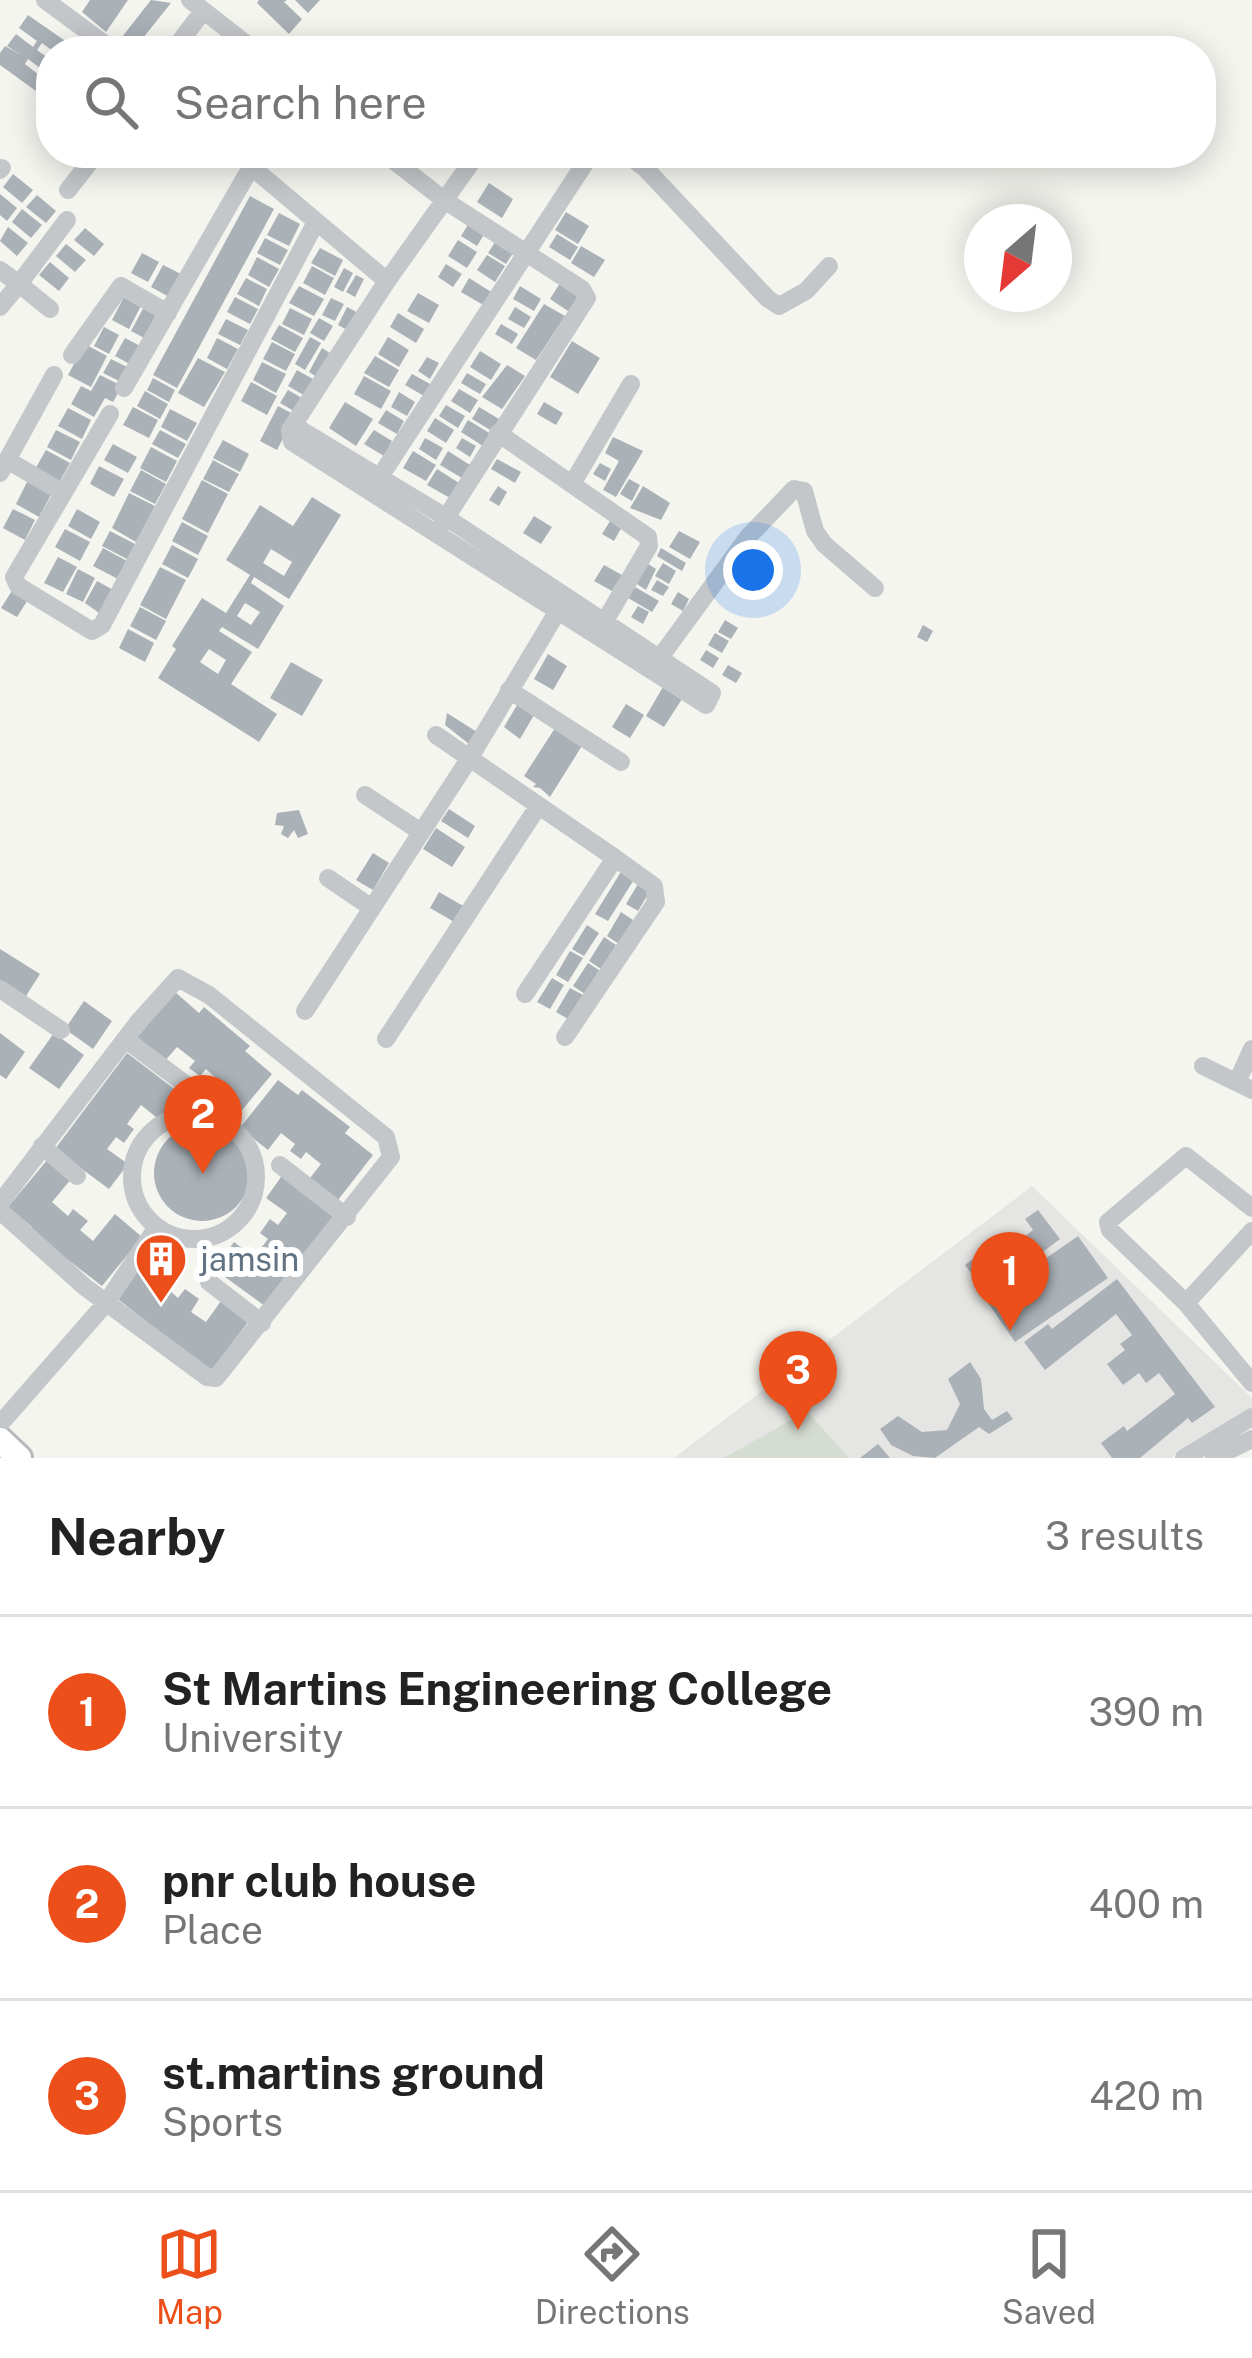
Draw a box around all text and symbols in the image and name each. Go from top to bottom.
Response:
search box [36,36,1216,168]
icon: search [78,69,144,135]
text: Search here [174,76,427,129]
north arrow [964,204,1072,312]
your location [723,540,783,600]
pin: 2 [164,1075,242,1174]
building icon: jamsin [133,1231,189,1305]
pin: 1 [971,1232,1049,1331]
place label: jamsin [199,1240,299,1278]
pin: 3 [759,1331,837,1430]
text: Nearby [48,1507,225,1566]
text: 3 results [1045,1513,1204,1559]
text: St Martins Engineering College [162,1662,832,1715]
text: 1 [79,1689,95,1735]
text: 390 m [1089,1689,1204,1735]
text: University [162,1715,343,1761]
text: pnr club house [162,1854,476,1907]
text: 2 [75,1881,99,1927]
text: 400 m [1089,1881,1204,1927]
text: Place [162,1907,263,1953]
text: st.martins ground [162,2046,545,2099]
text: 3 [74,2073,100,2119]
text: 420 m [1089,2073,1204,2119]
text: Sports [162,2099,283,2145]
tab: Map [156,2221,223,2331]
tab: Directions [535,2221,690,2331]
tab: Saved [1002,2221,1096,2331]

